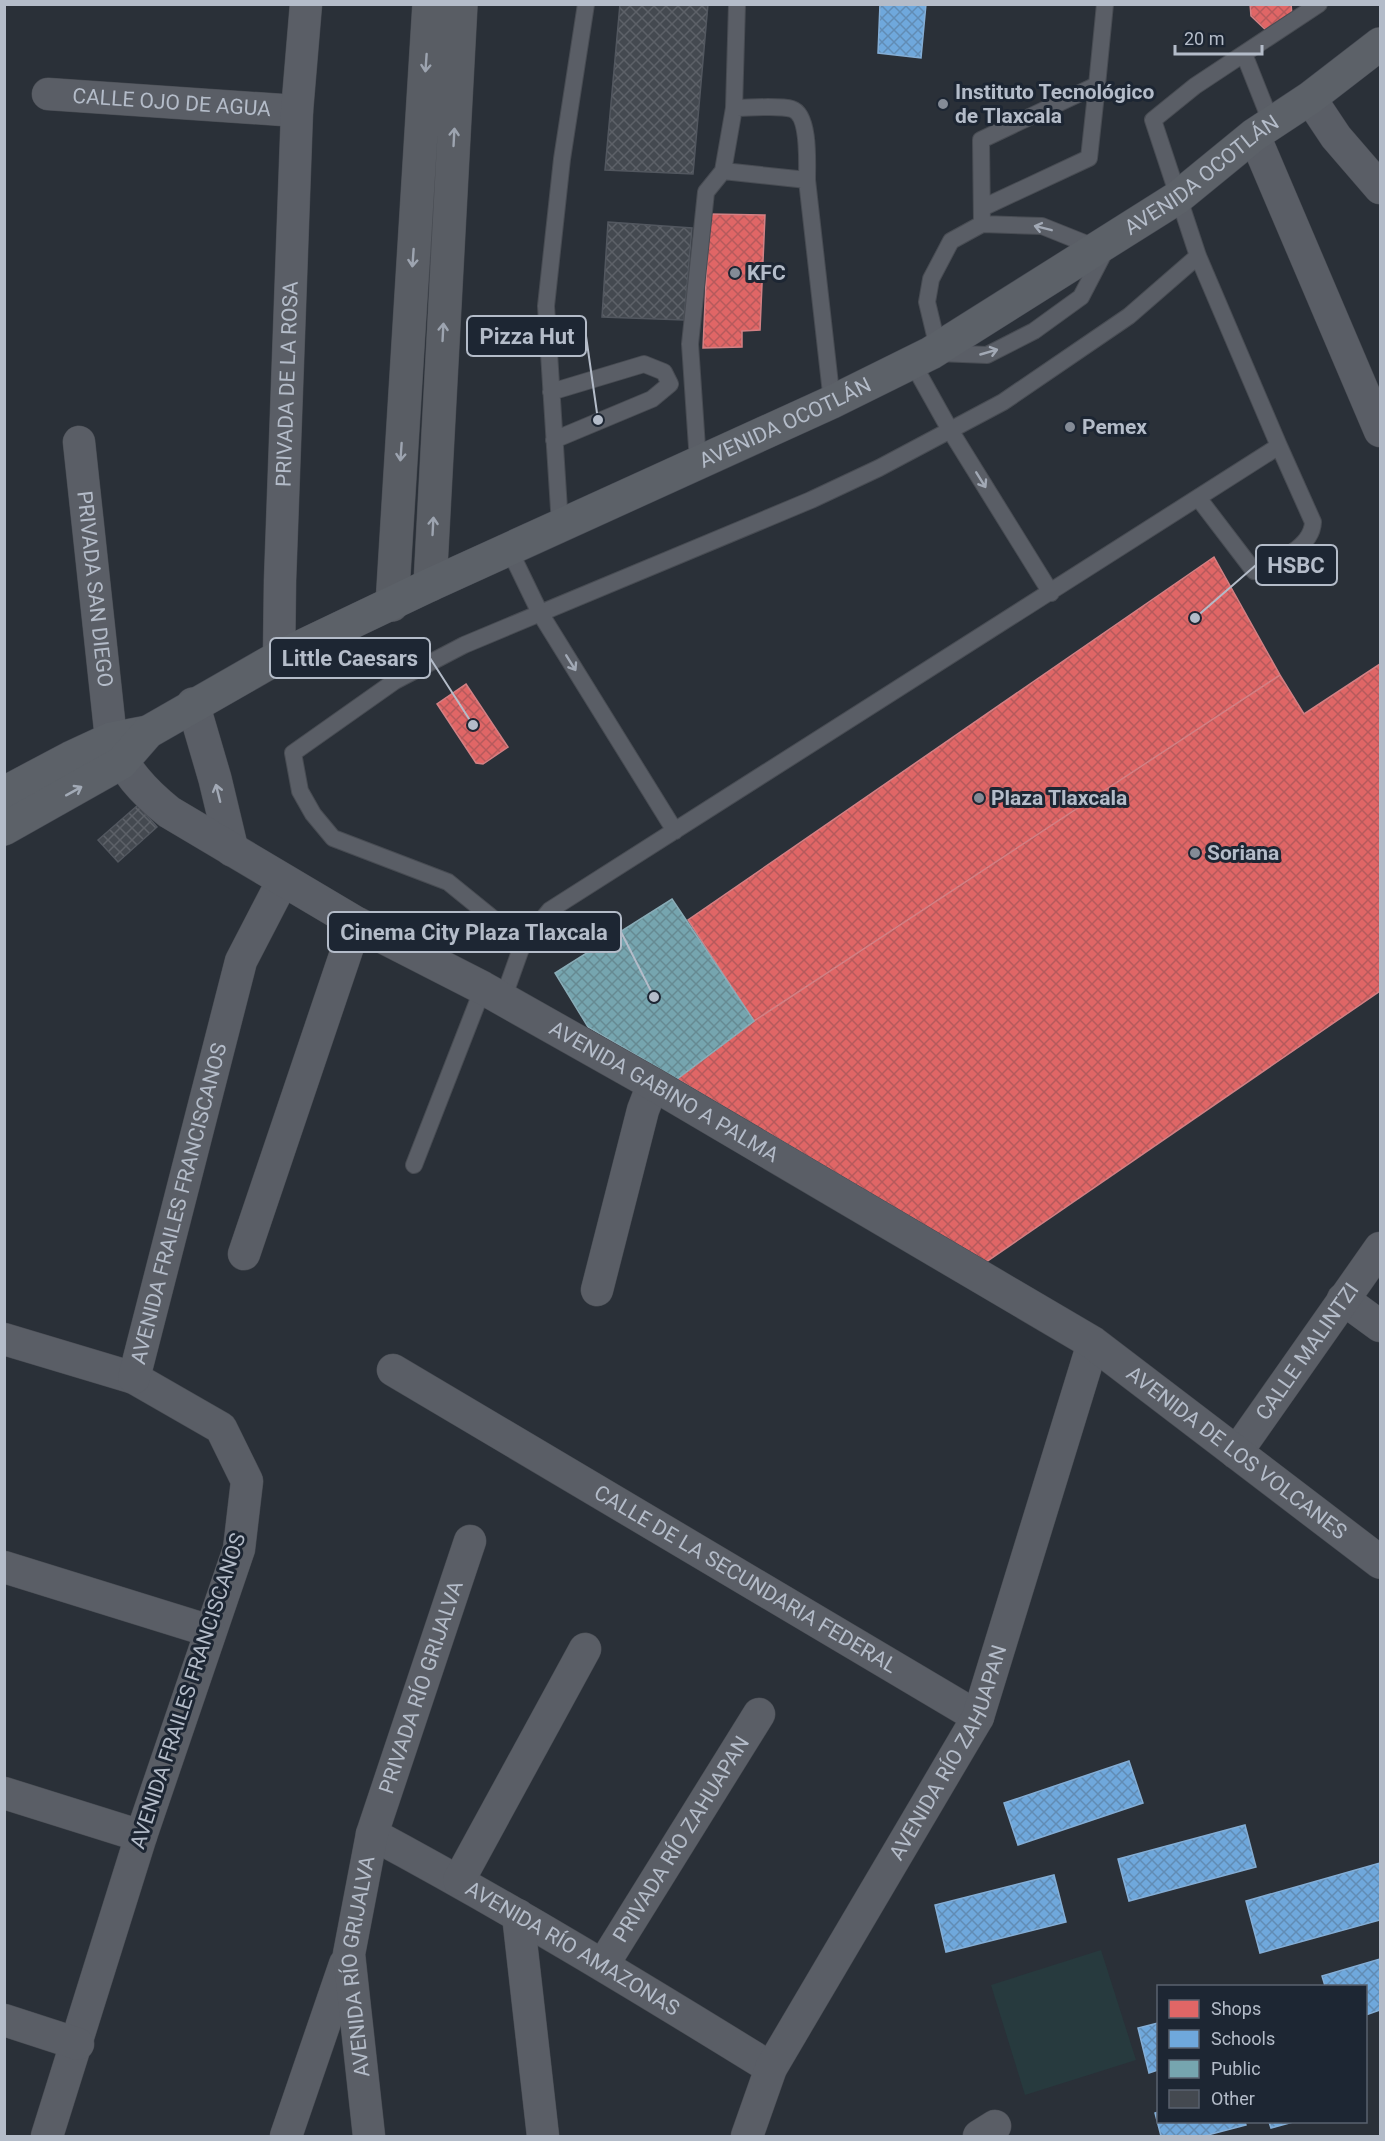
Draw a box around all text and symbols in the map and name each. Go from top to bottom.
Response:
scale bar [1175,18,1262,56]
text: 20 m [1184,28,1224,49]
one-way arrow [420,52,431,72]
place label: Instituto Tecnológico de Tlaxcala [955,80,1154,128]
street label: CALLE OJO DE AGUA [72,84,272,121]
marker: Instituto Tecnológico de Tlaxcala [936,97,950,111]
street label: AVENIDA OCOTLÁN [1120,110,1283,240]
one-way arrow [448,127,459,147]
one-way arrow [1034,222,1053,234]
one-way arrow [408,247,419,267]
place label: KFC [747,261,786,285]
marker: KFC [728,266,742,280]
street label: PRIVADA DE LA ROSA [271,281,303,487]
callout: Pizza Hut [467,316,586,356]
one-way arrow [438,322,449,342]
text: Pizza Hut [480,324,575,349]
one-way arrow [979,346,998,357]
street label: AVENIDA OCOTLÁN [695,373,875,473]
place label: Pemex [1082,415,1147,439]
marker: Pemex [1063,420,1077,434]
one-way arrow [396,442,407,462]
one-way arrow [975,471,987,488]
street label: PRIVADA SAN DIEGO [72,490,117,689]
one-way arrow [427,517,438,537]
callout: HSBC [1256,545,1337,585]
text: HSBC [1267,553,1325,578]
callout: Little Caesars [270,638,430,678]
text: Little Caesars [282,646,418,671]
one-way arrow [565,654,577,671]
one-way arrow [65,784,82,796]
one-way arrow [212,784,224,803]
place label: Plaza Tlaxcala [991,786,1127,810]
marker: Plaza Tlaxcala [972,791,986,805]
place label: Soriana [1207,841,1279,865]
marker: Soriana [1188,846,1202,860]
callout: Cinema City Plaza Tlaxcala [328,912,621,952]
text: Cinema City Plaza Tlaxcala [340,920,608,945]
street label: AVENIDA GABINO A PALMA [545,1016,783,1167]
street label: AVENIDA FRAILES FRANCISCANOS [126,1041,231,1367]
street label: CALLE MALINTZI [1251,1278,1364,1425]
street label: AVENIDA DE LOS VOLCANES [1122,1361,1351,1544]
street label: CALLE DE LA SECUNDARIA FEDERAL [590,1480,901,1678]
street label: AVENIDA FRAILES FRANCISCANOS [126,1530,250,1852]
street label: PRIVADA RÍO GRIJALVA [374,1577,468,1797]
street label: AVENIDA RÍO ZAHUAPAN [884,1642,1011,1864]
street label: PRIVADA RÍO ZAHUAPAN [608,1732,754,1947]
street label: AVENIDA RÍO GRIJALVA [337,1854,380,2078]
street label: AVENIDA RÍO AMAZONAS [462,1876,684,2021]
legend [1157,1985,1367,2123]
text: Shops [1211,1998,1261,2019]
text: Schools [1211,2028,1275,2049]
text: Public [1211,2058,1261,2079]
text: Other [1211,2088,1255,2109]

